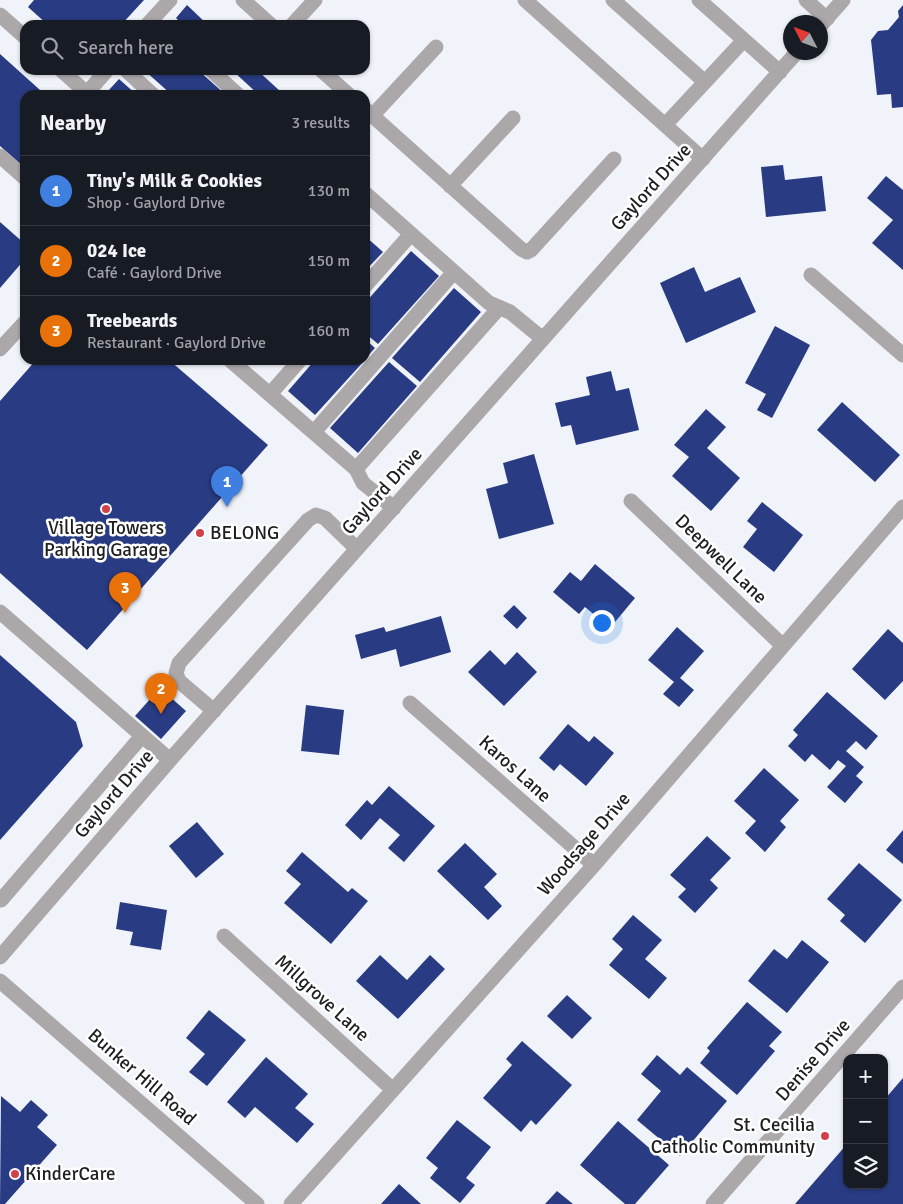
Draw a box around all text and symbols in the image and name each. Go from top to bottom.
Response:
north arrow [783,15,828,60]
search box [20,20,370,75]
icon: search [38,34,66,62]
text: Search here [78,36,174,60]
text: Nearby [40,110,106,136]
text: 3 results [291,113,350,133]
street label: Gaylord Drive [606,138,696,236]
text: Tiny's Milk & Cookies [87,169,262,193]
text: 1 [52,181,60,201]
text: 130 m [308,181,350,201]
text: Shop · Gaylord Drive [87,193,225,213]
text: 024 Ice [87,239,146,263]
text: 2 [52,251,60,271]
text: 150 m [308,251,350,271]
text: Café · Gaylord Drive [87,263,222,283]
text: Treebeards [87,309,177,333]
text: 3 [52,321,60,341]
text: 160 m [308,321,350,341]
text: Restaurant · Gaylord Drive [87,333,266,353]
street label: Gaylord Drive [337,442,427,540]
pin: 1 [211,466,243,507]
marker: Village Towers Parking Garage [100,503,112,515]
street label: Deepwell Lane [670,509,772,609]
place label: Village Towers Parking Garage [44,516,168,562]
place label: BELONG [210,521,279,545]
marker: BELONG [194,527,206,539]
pin: 3 [109,572,141,613]
your location [589,610,615,636]
pin: 2 [145,673,177,714]
street label: Karos Lane [474,730,556,808]
street label: Gaylord Drive [69,745,159,843]
street label: Woodsage Drive [533,787,635,901]
street label: Millgrove Lane [270,949,374,1047]
street label: Denise Drive [771,1014,855,1106]
street label: Bunker Hill Road [83,1023,201,1131]
map controls [843,1054,888,1189]
button: + [843,1054,888,1099]
button: − [843,1099,888,1144]
place label: St. Cecilia Catholic Community [651,1113,815,1159]
marker: St. Cecilia Catholic Community [819,1130,831,1142]
button: layers [843,1144,888,1189]
place label: KinderCare [25,1162,116,1186]
marker: KinderCare [9,1168,21,1180]

